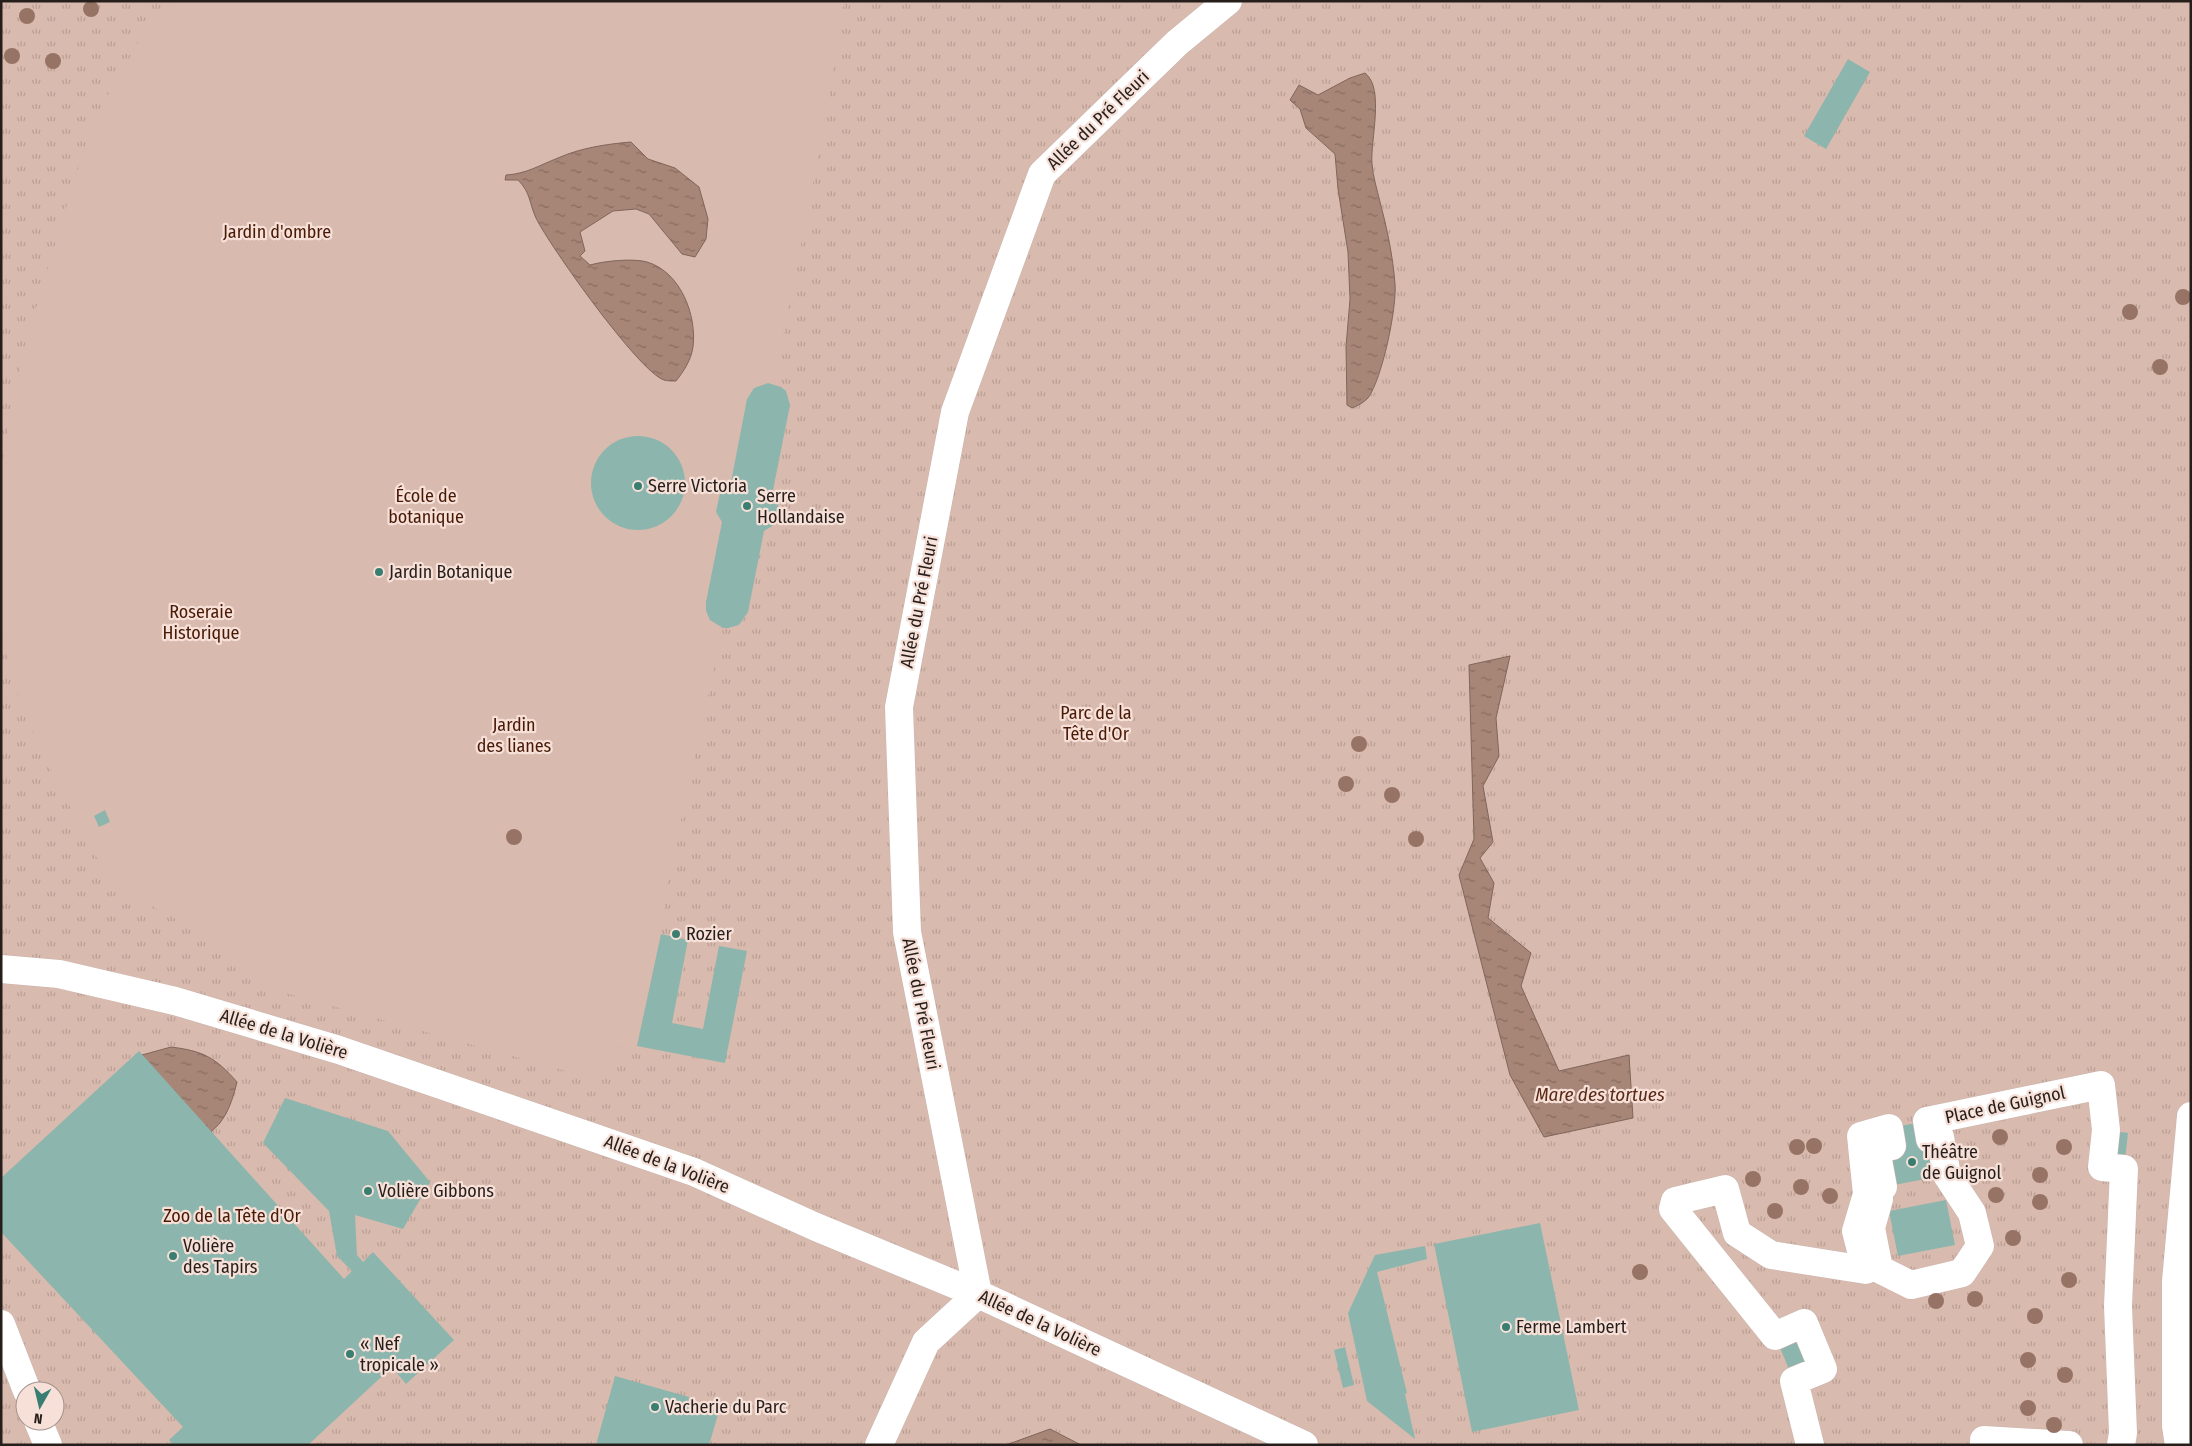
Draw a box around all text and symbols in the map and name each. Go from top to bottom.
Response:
street label: Allée du Pré Fleuri [1042,66,1154,174]
park label: Jardin d'ombre [223,221,331,243]
place label: Serre Victoria [648,475,747,497]
marker: Serre Victoria [632,480,644,492]
park label: École de botanique [388,484,464,528]
place label: Serre Hollandaise [757,485,845,528]
marker: Serre Hollandaise [741,500,753,512]
street label: Allée du Pré Fleuri [895,534,943,670]
place label: Jardin Botanique [389,561,512,583]
marker: Jardin Botanique [373,566,385,578]
park label: Roseraie Historique [163,601,240,644]
park label: Parc de la Tête d'Or [1060,702,1132,745]
park label: Jardin des lianes [477,714,552,757]
place label: Rozier [686,923,732,945]
marker: Rozier [670,928,682,940]
street label: Allée du Pré Fleuri [897,936,945,1072]
street label: Allée de la Volière [217,1004,351,1064]
street label: Place de Guignol [1943,1081,2067,1128]
water label: Mare des tortues [1535,1083,1665,1106]
street label: Allée de la Volière [601,1130,733,1198]
place label: Théâtre de Guignol [1922,1141,2001,1184]
marker: Théâtre de Guignol [1906,1156,1918,1168]
place label: Volière Gibbons [378,1180,494,1202]
marker: Volière Gibbons [362,1185,374,1197]
park label: Zoo de la Tête d'Or [163,1205,302,1227]
place label: Volière des Tapirs [183,1235,258,1278]
marker: Volière des Tapirs [167,1250,179,1262]
street label: Allée de la Volière [975,1285,1105,1361]
place label: Ferme Lambert [1516,1316,1627,1338]
marker: Ferme Lambert [1500,1321,1512,1333]
place label: « Nef tropicale » [360,1333,439,1376]
marker: « Nef tropicale » [344,1348,356,1360]
north arrow [15,1381,65,1431]
place label: Vacherie du Parc [665,1396,787,1418]
marker: Vacherie du Parc [649,1401,661,1413]
text: N [33,1409,44,1427]

